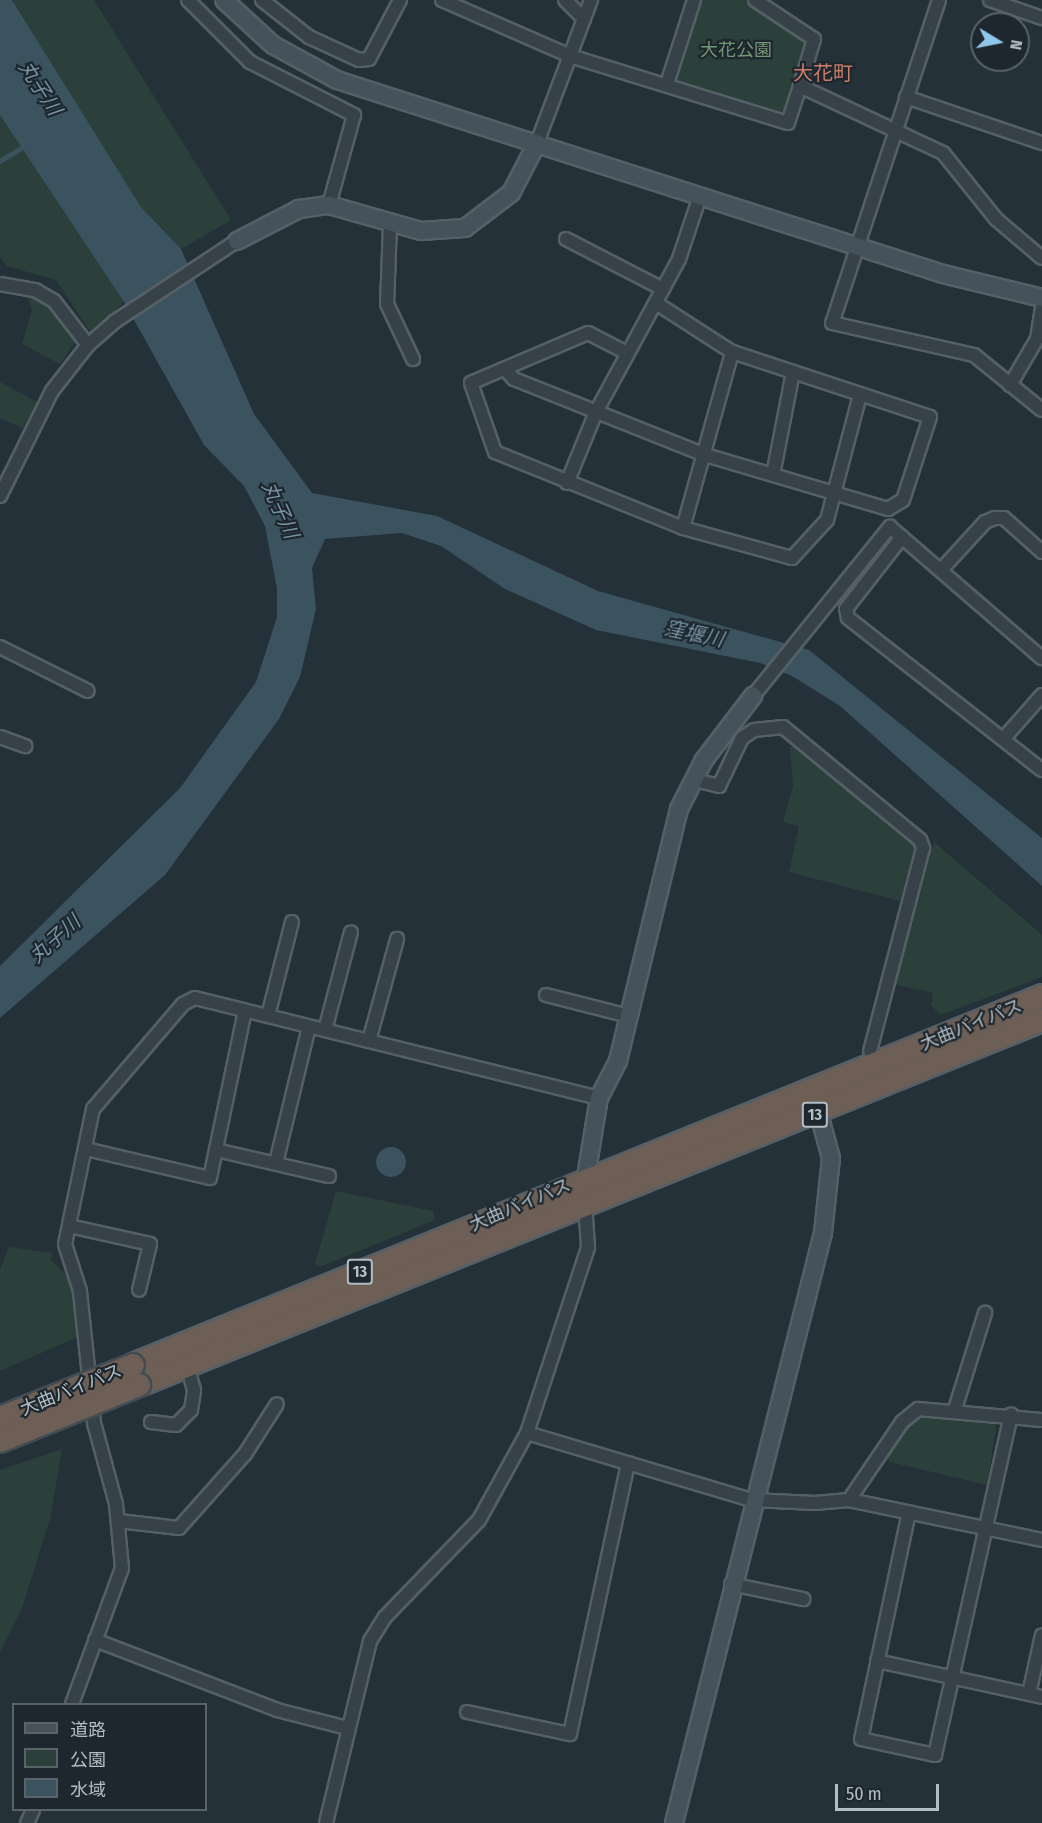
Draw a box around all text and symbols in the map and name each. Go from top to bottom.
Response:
north arrow [970,12,1030,72]
text: N [1006,38,1026,51]
park label: 大花公園 [700,39,772,61]
water label: 丸子川 [14,56,66,120]
district label: 大花町 [793,61,853,85]
water label: 丸子川 [257,478,303,542]
water label: 窪堰川 [662,616,726,652]
water label: 丸子川 [25,910,85,968]
street label: 大曲バイパス [917,995,1025,1055]
road number: 13 [802,1102,828,1128]
street label: 大曲バイパス [466,1174,574,1236]
road number: 13 [346,1259,374,1285]
street label: 大曲バイパス [17,1360,125,1420]
legend [12,1703,207,1811]
text: 道路 [70,1719,106,1741]
text: 公園 [70,1749,106,1771]
scale bar [838,1772,942,1810]
text: 水域 [70,1779,106,1801]
text: 50 m [846,1783,882,1805]

